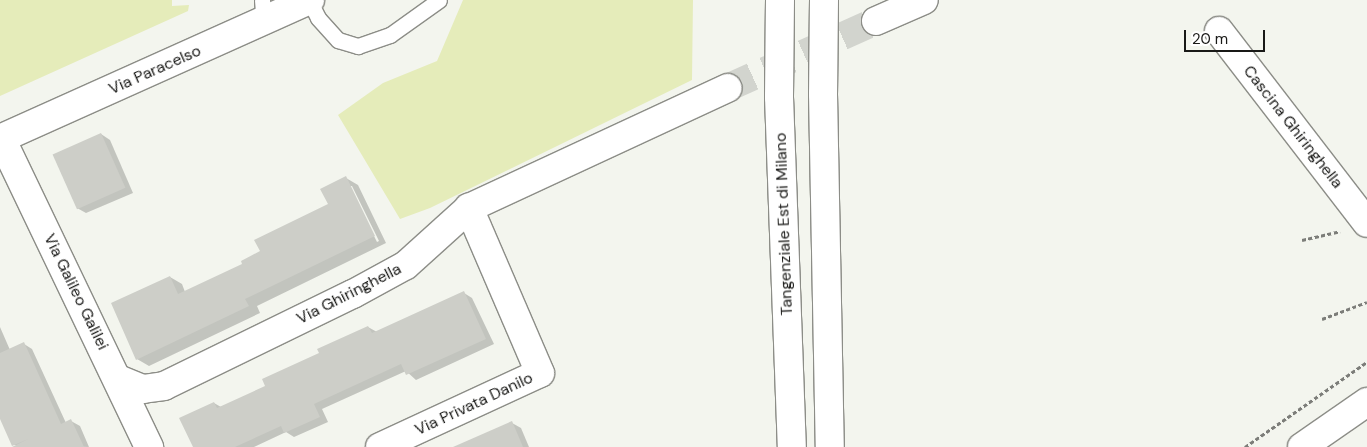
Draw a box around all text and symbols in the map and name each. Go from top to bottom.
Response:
scale bar [1187,20,1268,52]
text: 20 m [1192,29,1228,49]
street label: Via Paracelso [106,41,204,99]
street label: Cascina Ghiringhella [1239,62,1347,192]
street label: Tangenziale Est di Milano [771,132,797,316]
street label: Via Galileo Galilei [40,231,112,353]
street label: Via Ghiringhella [294,259,404,329]
street label: Via Privata Danilo [412,368,536,440]

